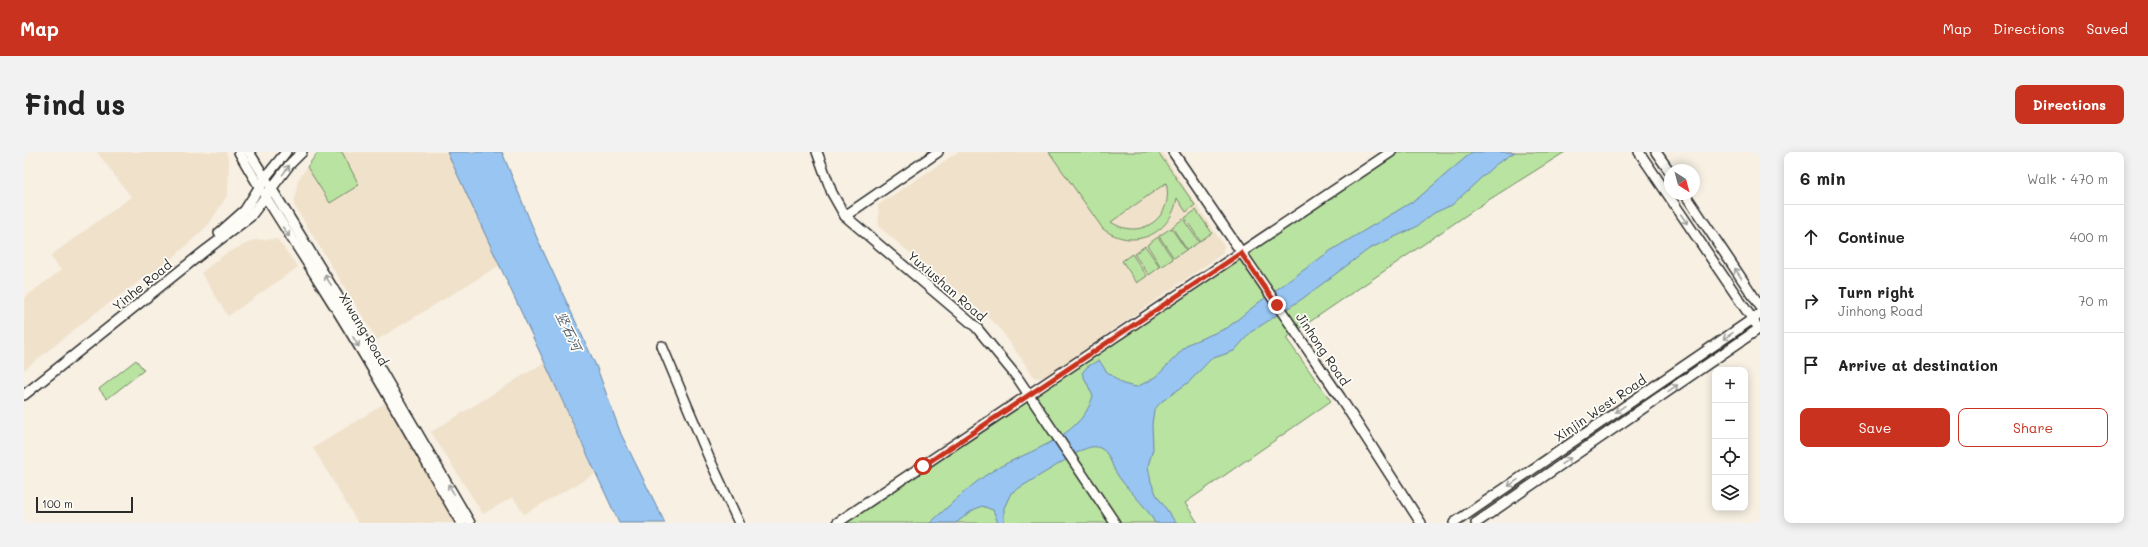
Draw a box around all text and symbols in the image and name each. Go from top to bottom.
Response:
text: Map [20,16,59,41]
text: Map [1943,19,1971,38]
text: Directions [1993,19,2064,38]
text: Saved [2086,19,2128,38]
button: Directions [2015,85,2124,124]
text: Find us [24,86,125,122]
north arrow [1664,164,1700,200]
one-way arrow [282,165,290,176]
text: 6 min [1800,167,1845,189]
text: Walk · 470 m [2027,170,2108,187]
one-way arrow [1681,213,1689,225]
one-way arrow [282,226,290,237]
icon: ahead [1800,226,1822,248]
text: Continue [1838,227,1905,247]
text: 400 m [2070,228,2108,245]
street label: Yuxiushan Road [904,247,990,324]
street label: Yinhe Road [109,255,175,314]
one-way arrow [1734,268,1742,279]
one-way arrow [324,275,333,286]
text: Turn right [1838,282,1915,302]
street label: Xiwang Road [336,289,393,368]
icon: right [1800,290,1822,312]
text: 70 m [2078,292,2108,309]
route end [1268,296,1286,314]
text: Jinhong Road [1838,302,1923,319]
water label: 竖石河 [552,308,588,356]
street label: Jinhong Road [1293,309,1354,389]
one-way arrow [1722,332,1733,340]
one-way arrow [352,336,360,347]
icon: arrive [1800,354,1822,376]
text: Arrive at destination [1838,355,1998,375]
map controls [1712,367,1748,511]
button: + [1712,367,1748,403]
street label: Xinjin West Road [1550,370,1649,445]
one-way arrow [1668,384,1679,392]
button: − [1712,403,1748,439]
one-way arrow [1615,405,1626,414]
button: Save [1800,408,1950,447]
button: Share [1958,408,2108,447]
button: locate [1712,439,1748,475]
route start [914,457,932,475]
one-way arrow [1560,457,1571,465]
button: layers [1712,475,1748,511]
one-way arrow [1508,479,1519,487]
one-way arrow [446,483,454,495]
scale bar [36,495,133,514]
text: 100 m [42,496,73,511]

